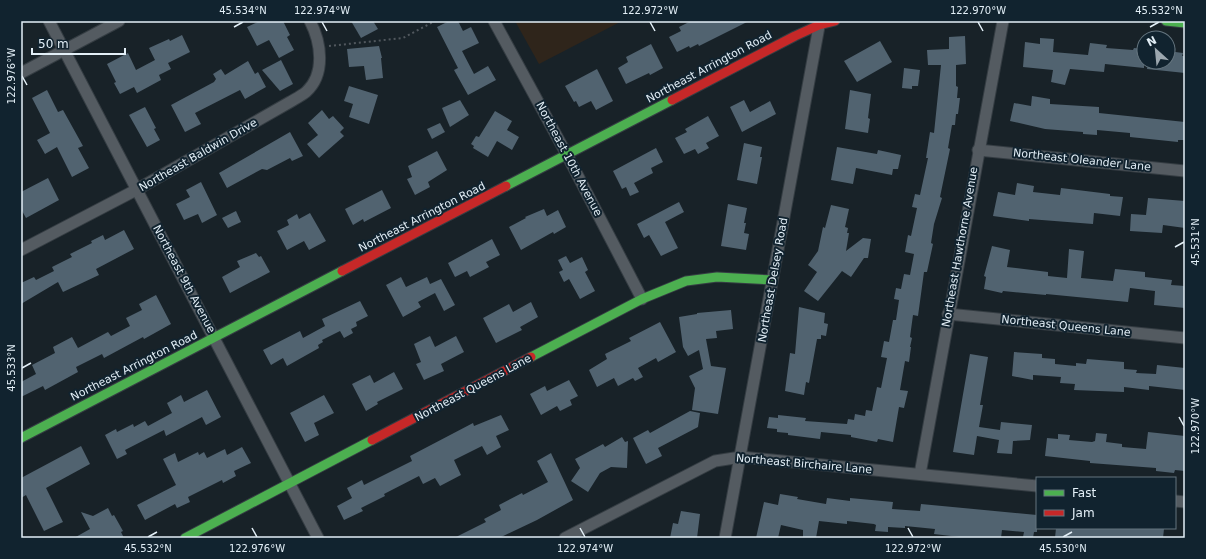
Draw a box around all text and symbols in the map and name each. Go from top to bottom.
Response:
text: 45.534°N [219,5,267,16]
text: 122.974°W [294,5,350,16]
text: 122.972°W [622,5,678,16]
text: 122.970°W [950,5,1006,16]
text: 45.532°N [1135,5,1183,16]
street label: Northeast Arrington Road [644,28,774,106]
scale bar [32,30,125,56]
north arrow [1136,30,1176,70]
text: N [1145,34,1159,49]
text: 50 m [38,37,69,51]
text: 122.976°W [6,48,17,104]
street label: Northeast 10th Avenue [533,100,605,219]
street label: Northeast Baldwin Drive [137,116,259,194]
street label: Northeast Oleander Lane [1013,146,1152,174]
street label: Northeast Hawthorne Avenue [940,166,981,328]
street label: Northeast Arrington Road [357,179,487,255]
street label: Northeast Delsey Road [756,217,790,343]
text: 45.531°N [1190,218,1201,266]
street label: Northeast 9th Avenue [150,223,218,335]
street label: Northeast Queens Lane [1001,313,1131,339]
street label: Northeast Arrington Road [69,328,199,404]
text: 45.533°N [6,344,17,392]
street label: Northeast Queens Lane [413,352,534,424]
text: 122.970°W [1190,398,1201,454]
street label: Northeast Birchaire Lane [735,452,873,476]
legend [1036,477,1176,529]
text: Fast [1072,486,1096,500]
text: Jam [1071,506,1095,520]
text: 45.532°N [124,543,172,554]
text: 122.976°W [229,543,285,554]
text: 122.974°W [557,543,613,554]
text: 122.972°W [885,543,941,554]
text: 45.530°N [1039,543,1087,554]

